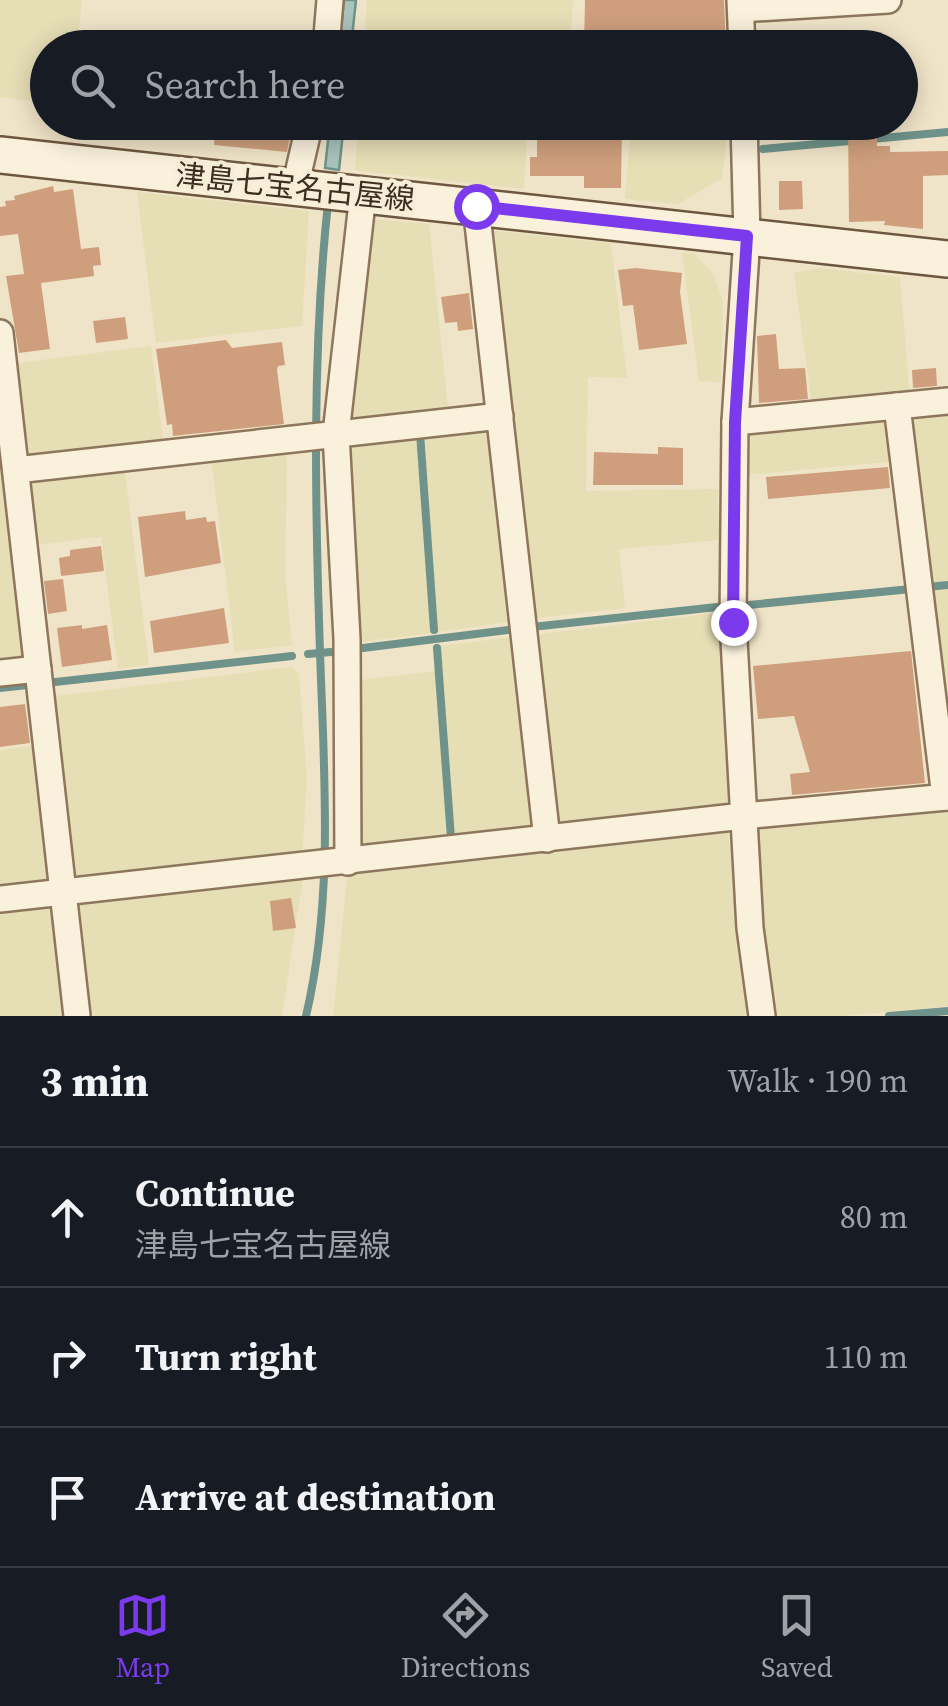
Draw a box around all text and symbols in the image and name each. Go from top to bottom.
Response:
search box [30,30,918,140]
icon: search [65,58,120,113]
text: Search here [145,59,345,111]
street label: 津島七宝名古屋線 [174,154,416,220]
route start [454,184,500,230]
route end [711,600,757,646]
text: 3 min [40,1052,149,1110]
text: Walk · 190 m [727,1059,908,1103]
text: Continue [135,1167,295,1219]
icon: ahead [40,1190,95,1245]
text: 80 m [840,1195,908,1239]
text: 津島七宝名古屋線 [135,1223,391,1267]
icon: right [40,1330,95,1385]
text: Turn right [135,1331,317,1383]
text: 110 m [824,1335,908,1379]
icon: arrive [40,1470,95,1525]
text: Arrive at destination [135,1471,496,1523]
tab: Map [115,1588,170,1686]
tab: Directions [401,1588,530,1686]
tab: Saved [761,1588,833,1686]

